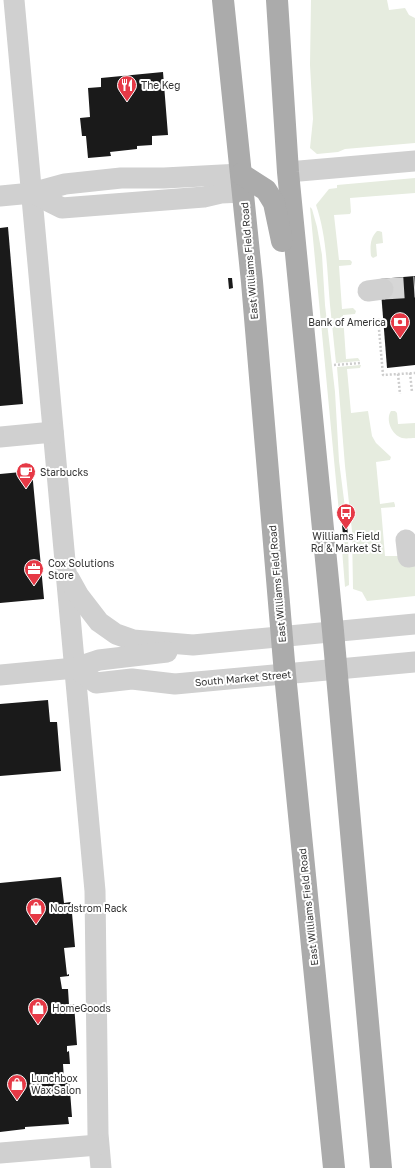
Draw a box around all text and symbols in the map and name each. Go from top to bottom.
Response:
restaurant icon: The Keg [116,74,138,102]
place label: The Keg [141,79,180,91]
street label: East Williams Field Road [238,202,260,320]
bank icon: Bank of America [389,311,411,339]
place label: Bank of America [308,316,386,328]
cafe icon: Starbucks [15,461,37,489]
place label: Starbucks [40,466,88,478]
bus stop icon: Williams Field Rd & Market St [335,502,357,530]
street label: East Williams Field Road [266,525,288,643]
place label: Williams Field Rd & Market St [311,530,381,554]
place label: Cox Solutions Store [48,557,114,581]
office icon: Cox Solutions Store [23,558,45,586]
street label: South Market Street [194,668,292,688]
street label: East Williams Field Road [296,848,320,966]
shop icon: Nordstrom Rack [25,897,47,925]
place label: Nordstrom Rack [50,902,128,914]
shop icon: HomeGoods [27,997,49,1025]
place label: HomeGoods [52,1002,111,1014]
place label: Lunchbox Wax Salon [31,1072,81,1096]
shop icon: Lunchbox Wax Salon [6,1073,28,1101]

